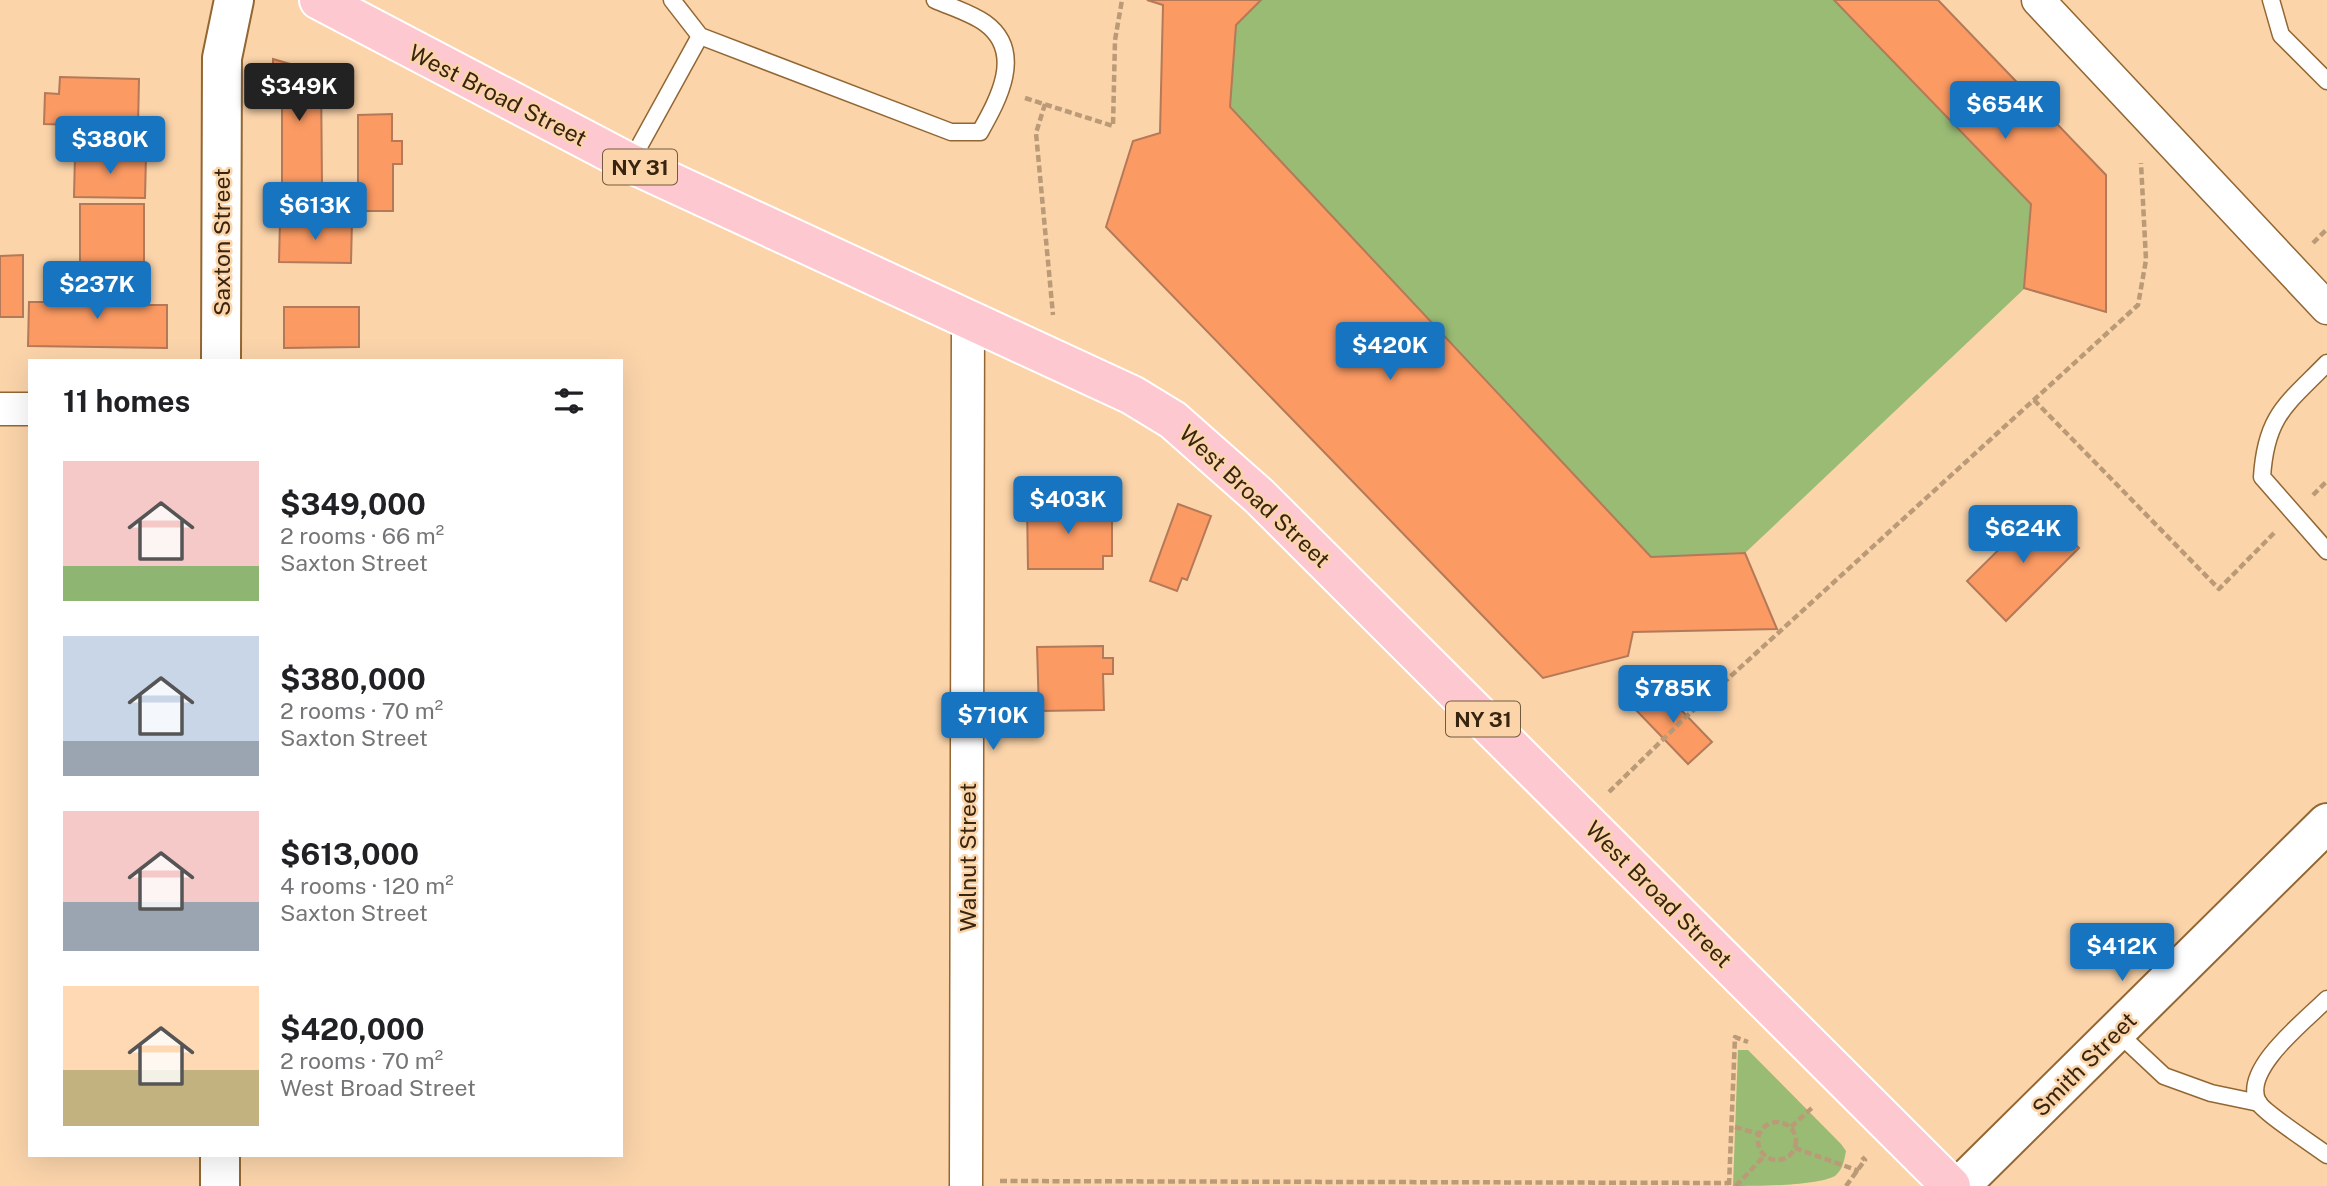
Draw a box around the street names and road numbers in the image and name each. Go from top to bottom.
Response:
street label: West Broad Street [405,38,591,152]
road number: NY 31 [603,150,677,184]
street label: Saxton Street [208,168,235,316]
street label: West Broad Street [1174,419,1336,573]
road number: NY 31 [1446,702,1520,736]
street label: Walnut Street [954,783,981,931]
street label: West Broad Street [1580,815,1738,973]
street label: Smith Street [2026,1006,2142,1122]

